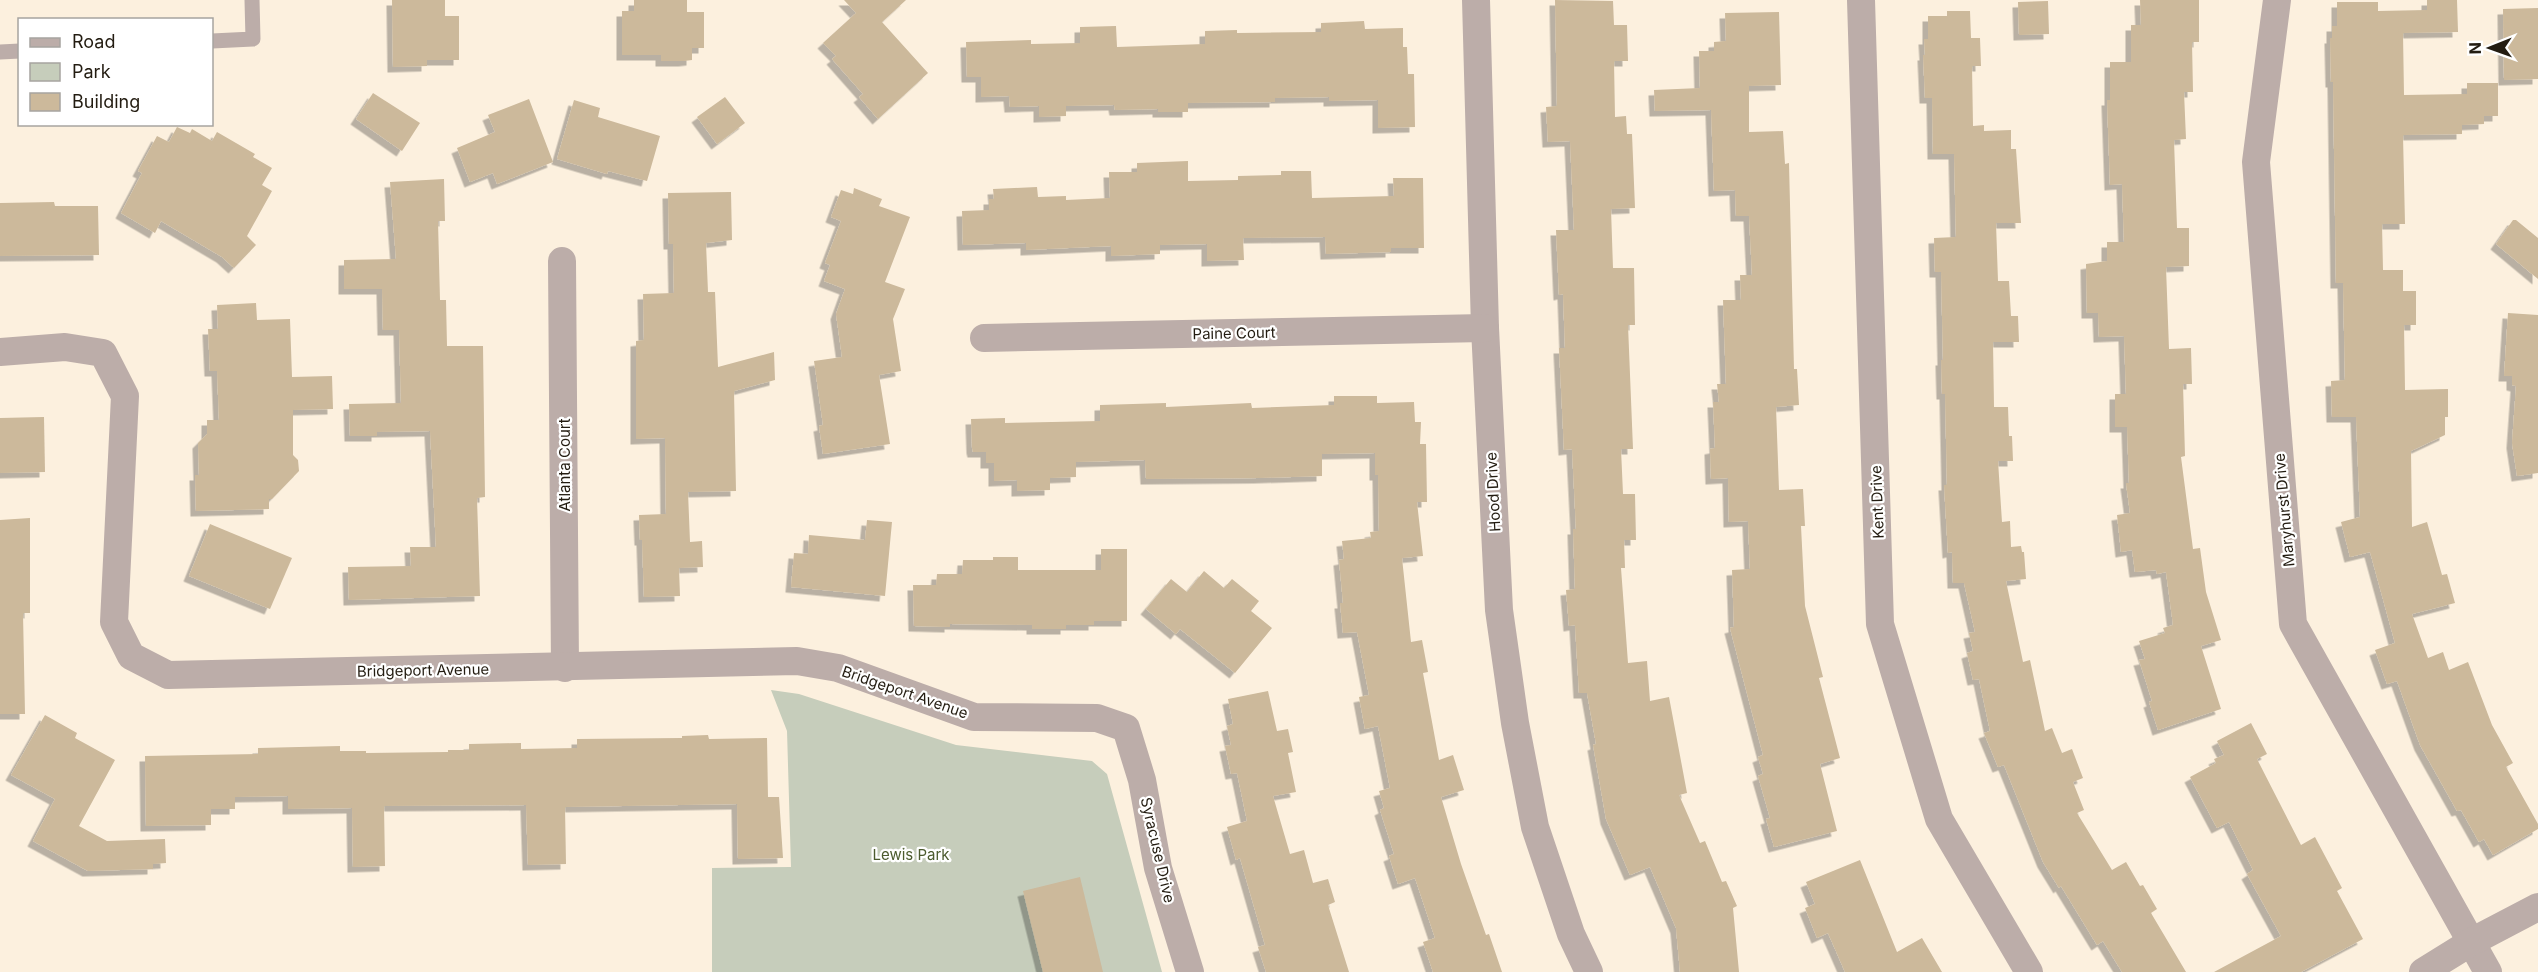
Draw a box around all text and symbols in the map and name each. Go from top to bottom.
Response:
legend [18,18,213,126]
north arrow [2460,18,2520,78]
text: Road [72,31,115,52]
text: N [2465,42,2485,55]
text: Park [72,61,111,82]
text: Building [72,91,140,112]
street label: Paine Court [1192,323,1276,343]
street label: Atlanta Court [555,418,574,512]
street label: Hood Drive [1481,452,1505,532]
street label: Maryhurst Drive [2270,452,2298,568]
street label: Kent Drive [1866,465,1888,539]
street label: Bridgeport Avenue [357,659,489,681]
street label: Bridgeport Avenue [839,661,971,723]
street label: Syracuse Drive [1137,795,1179,905]
park label: Lewis Park [872,845,950,864]

